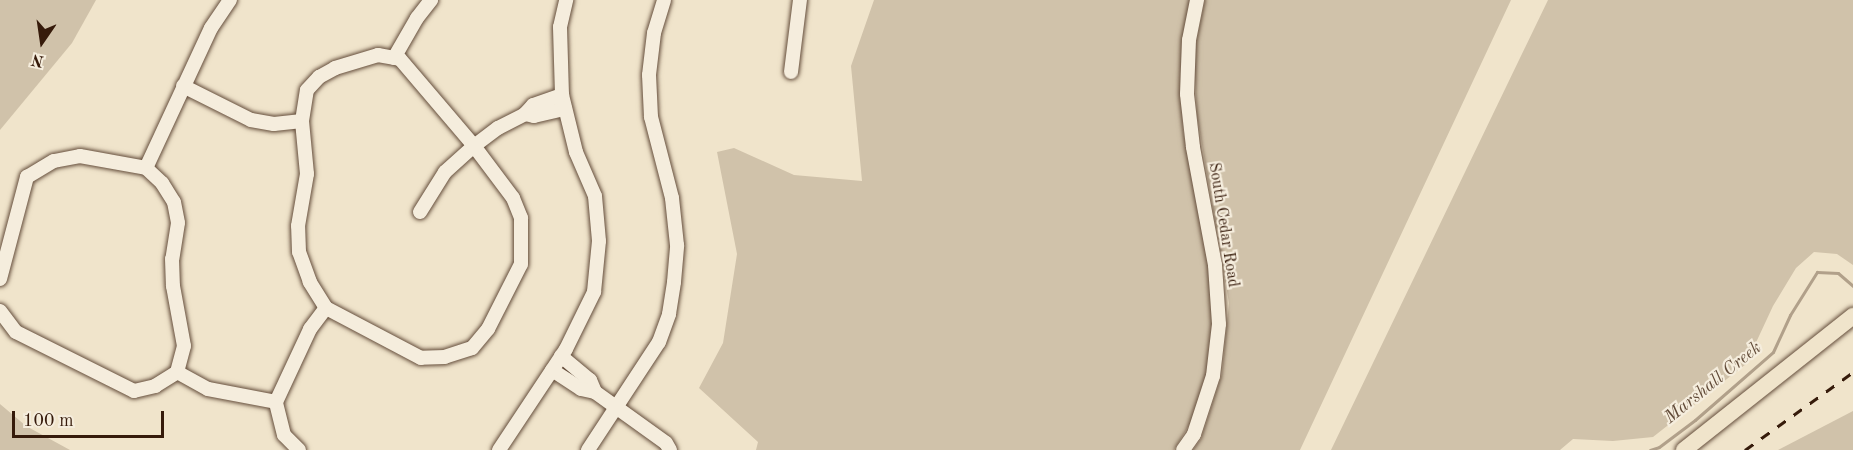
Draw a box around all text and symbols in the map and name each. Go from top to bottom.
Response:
north arrow [12,12,72,72]
text: N [30,50,46,69]
street label: South Cedar Road [1204,161,1242,289]
water label: Marshall Creek [1660,337,1766,429]
scale bar [15,399,166,437]
text: 100 m [23,412,74,430]

